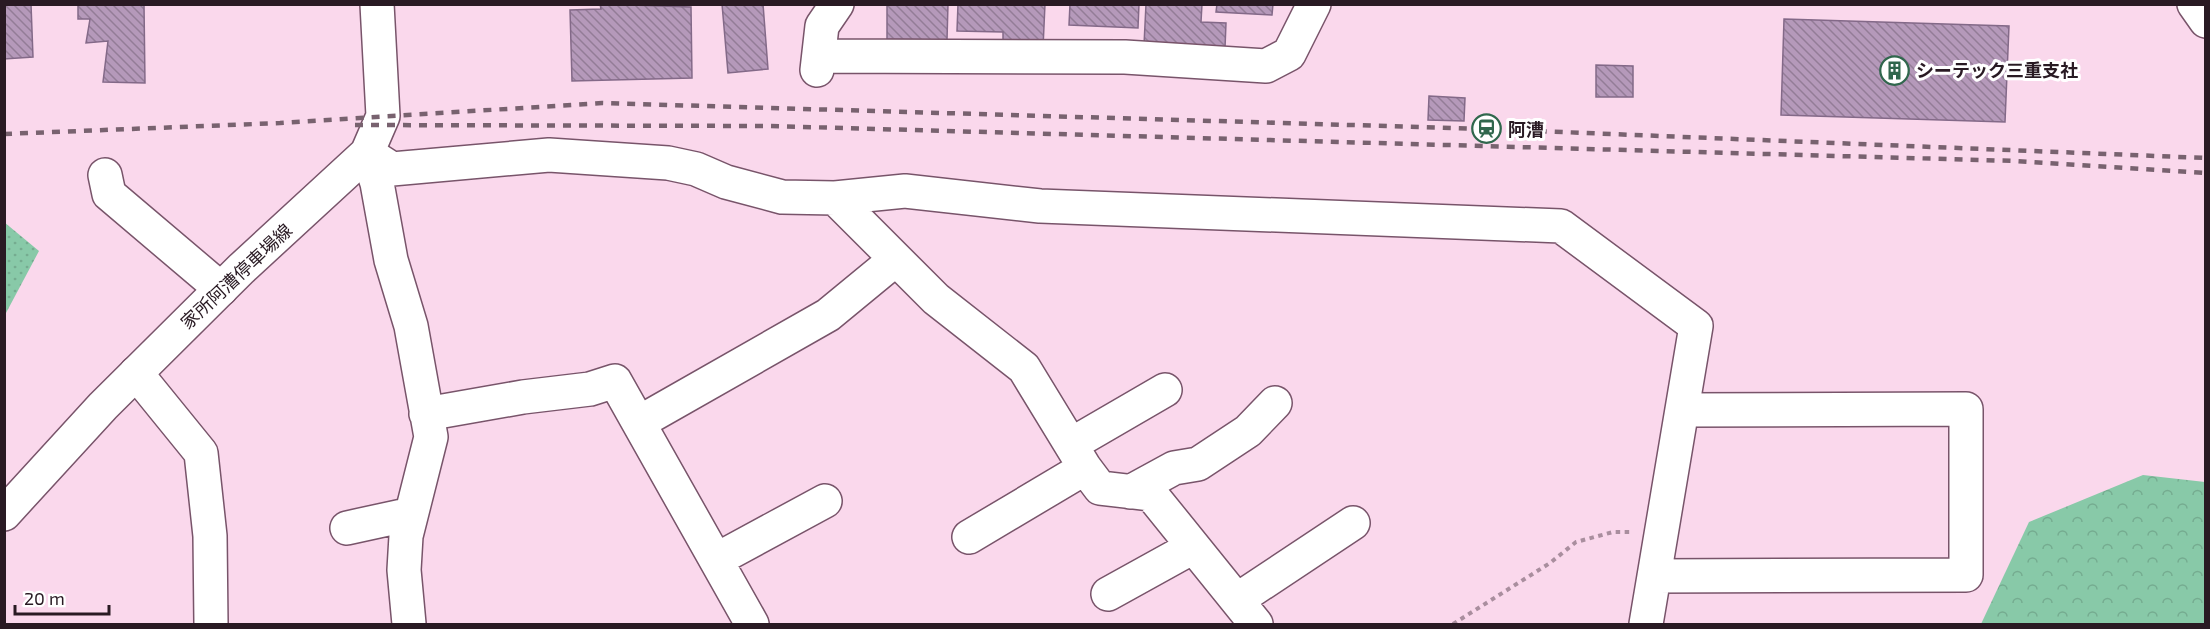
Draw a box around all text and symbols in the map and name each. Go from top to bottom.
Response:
building icon: シーテック三重支社 [1879,54,1911,86]
place label: シーテック三重支社 [1916,59,2078,81]
station icon: 阿漕 [1471,113,1503,145]
place label: 阿漕 [1508,118,1544,140]
street label: 家所阿漕停車場線 [176,219,296,333]
scale bar [15,578,110,616]
text: 20 m [24,587,65,609]

